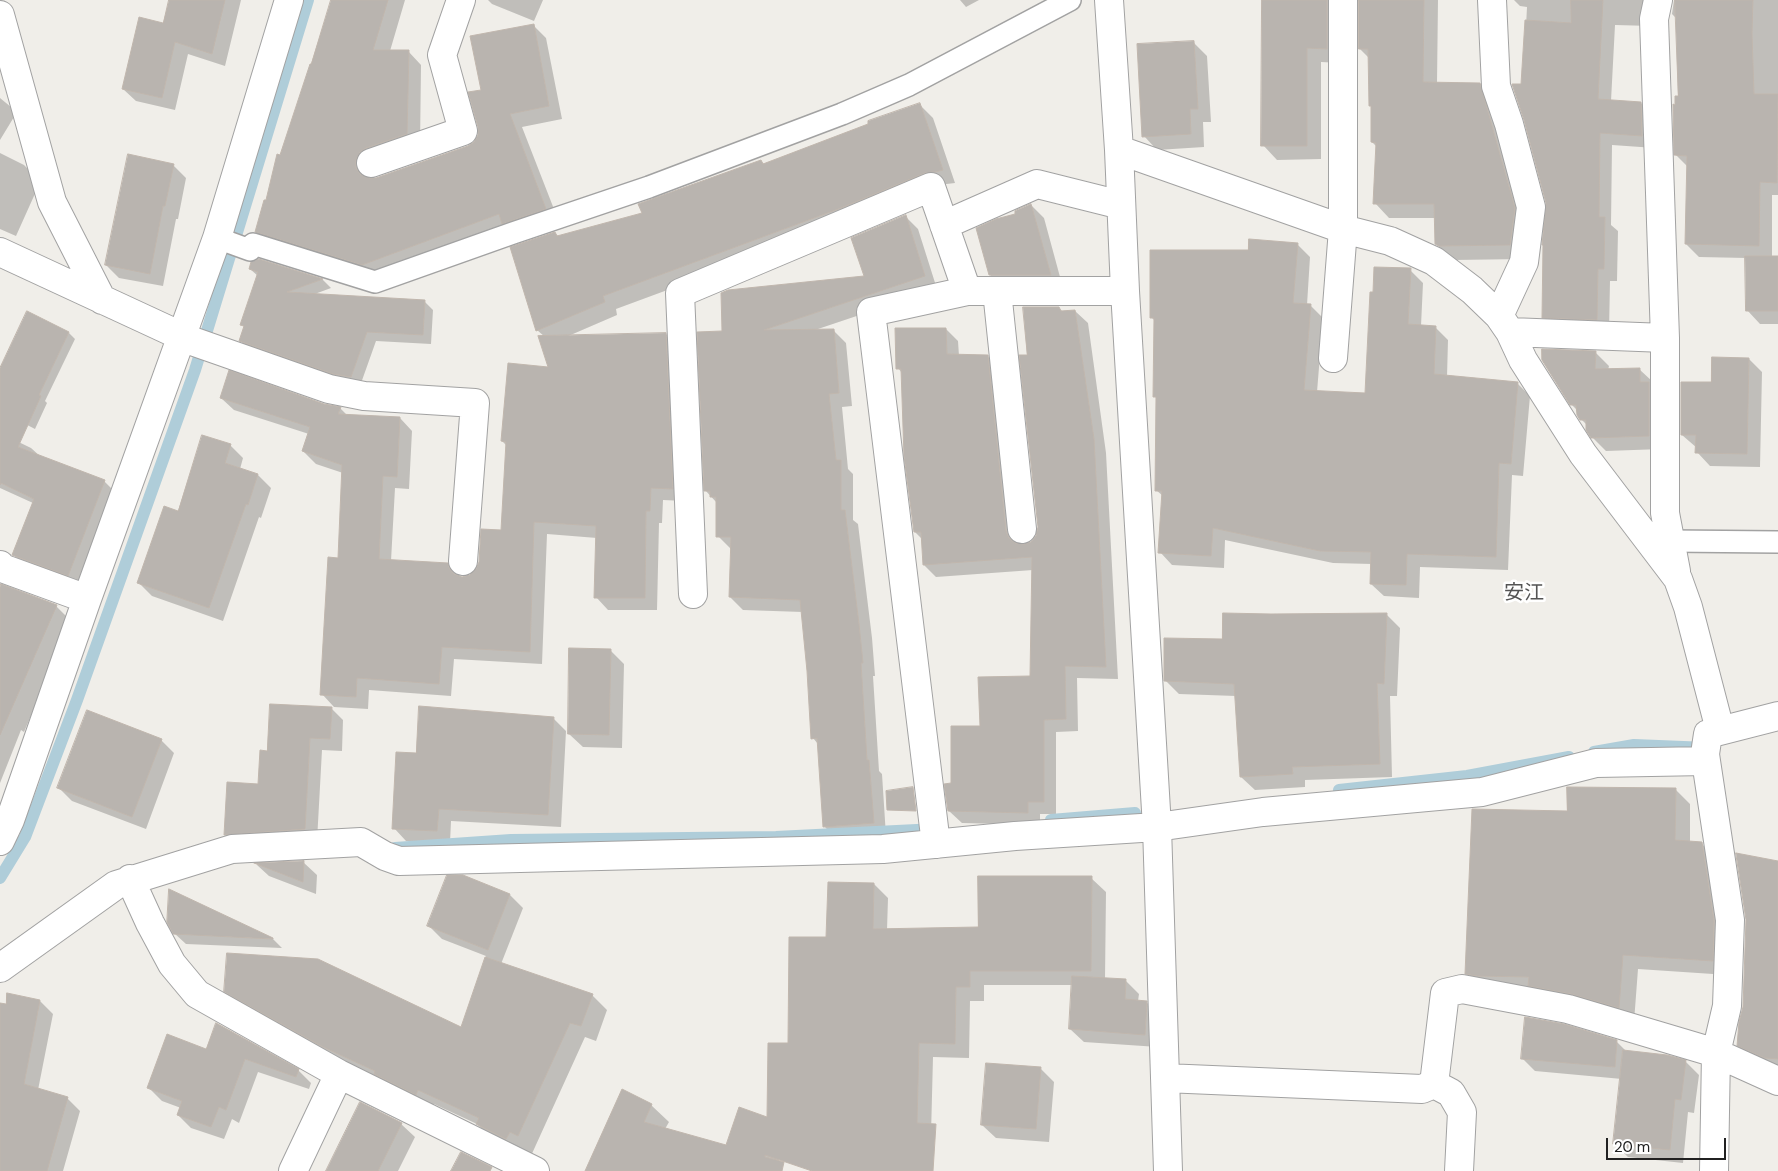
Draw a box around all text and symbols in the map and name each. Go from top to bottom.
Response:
district label: 安江 [1504,582,1544,606]
scale bar [1608,1128,1728,1160]
text: 20 m [1614,1137,1650,1157]

